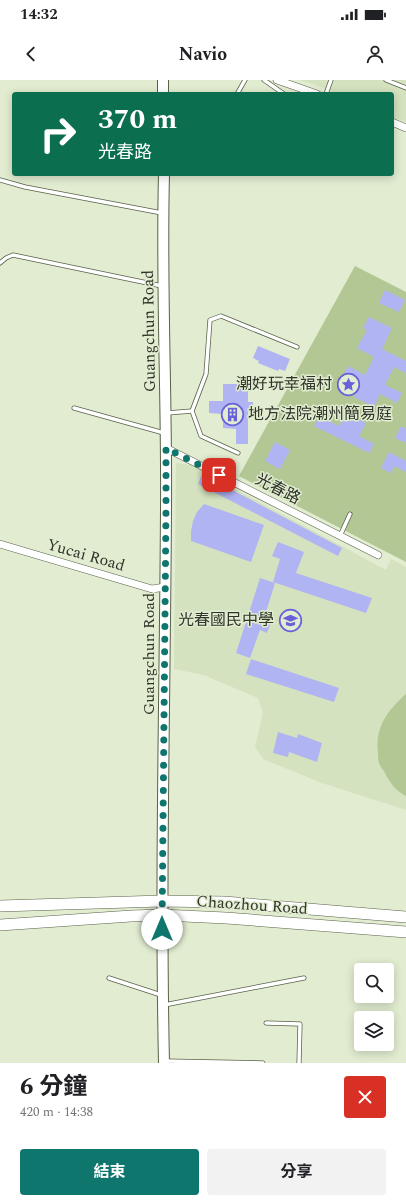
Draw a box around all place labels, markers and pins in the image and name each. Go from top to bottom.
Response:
place icon: 潮好玩幸福村 [335,371,361,397]
place label: 潮好玩幸福村 [236,372,332,396]
building icon: 地方法院潮州簡易庭 [219,401,245,427]
place label: 地方法院潮州簡易庭 [248,402,392,426]
pin [202,458,236,492]
school or university icon: 光春國民中學 [277,607,303,633]
place label: 光春國民中學 [178,608,274,632]

